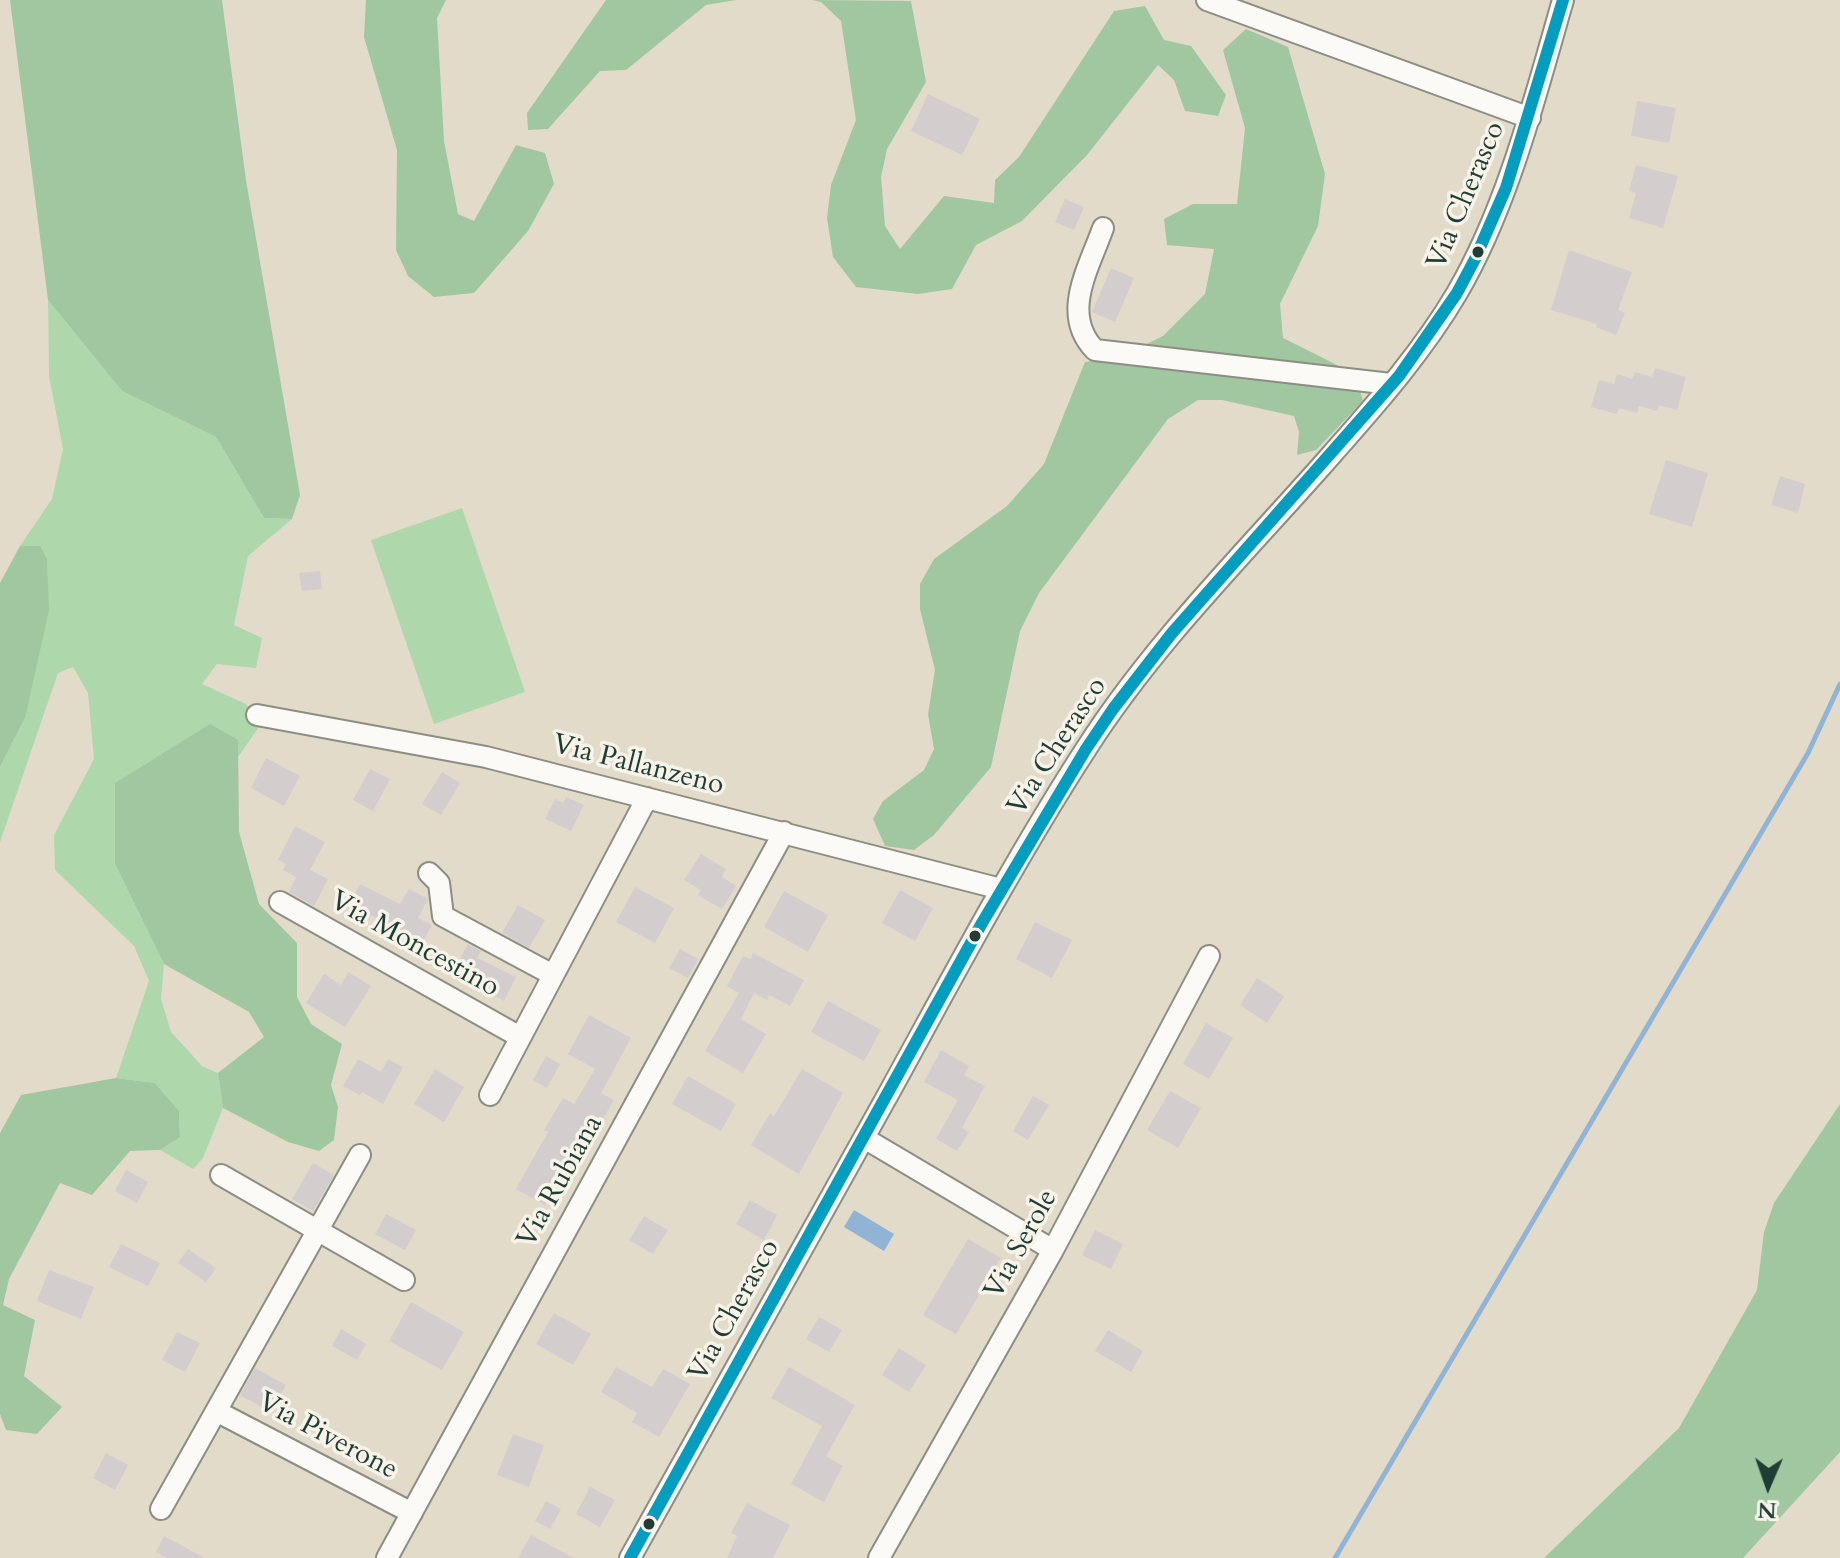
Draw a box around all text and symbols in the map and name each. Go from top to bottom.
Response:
street label: Via Cherasco [1421,117,1513,275]
unlabelled marker [1470,244,1486,260]
street label: Via Cherasco [1001,672,1115,822]
street label: Via Pallanzeno [549,728,727,804]
street label: Via Moncestino [324,885,504,1005]
unlabelled marker [967,928,983,944]
street label: Via Rubiana [511,1110,611,1254]
street label: Via Serole [978,1184,1066,1306]
street label: Via Cherasco [682,1234,788,1388]
street label: Via Piverone [251,1386,403,1488]
north arrow [1728,1446,1808,1526]
text: N [1757,1495,1777,1525]
unlabelled marker [641,1516,657,1532]

